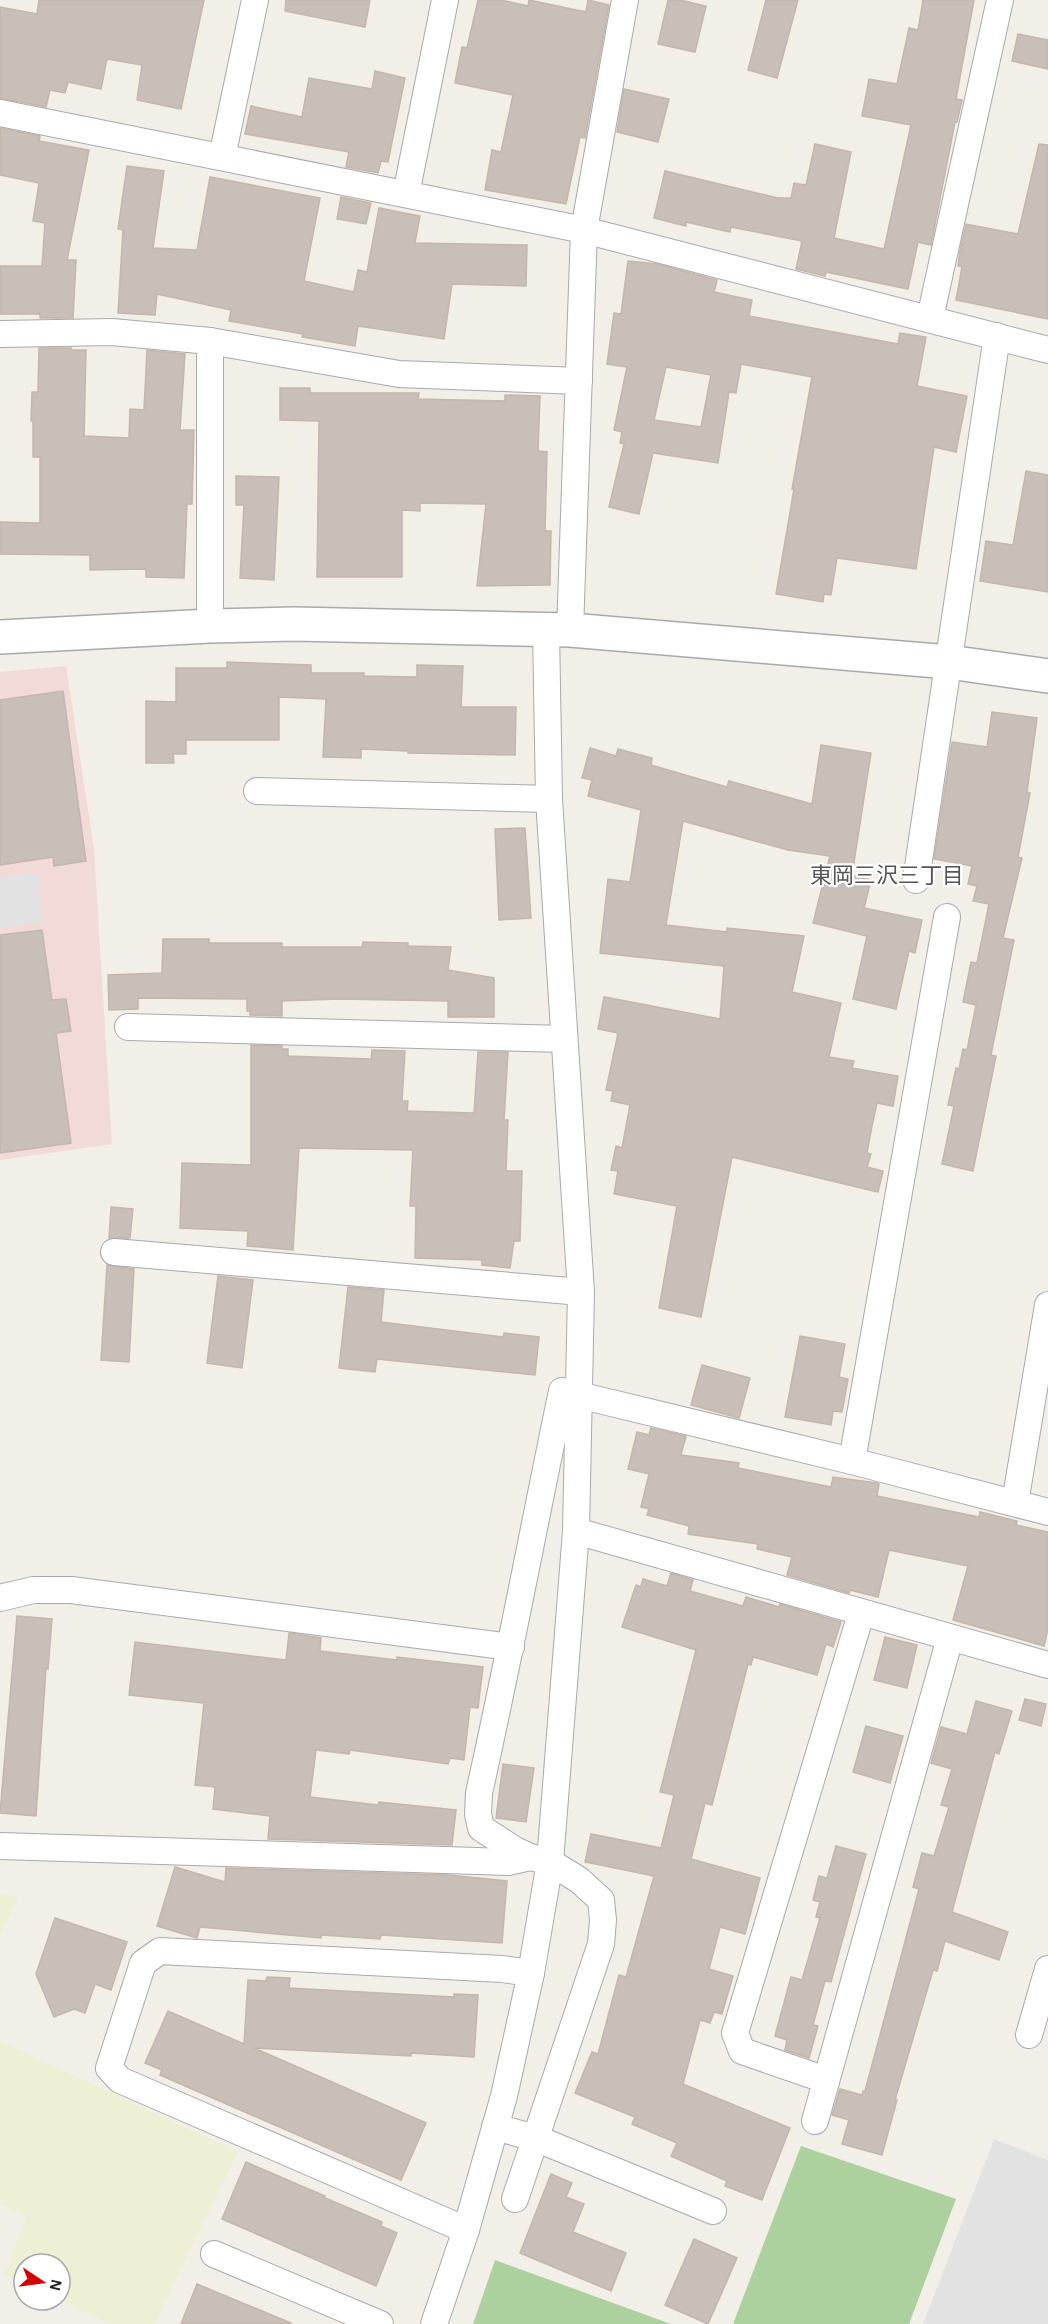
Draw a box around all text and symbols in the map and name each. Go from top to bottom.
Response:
district label: 東岡三沢三丁目 [810,864,964,887]
north arrow [12,2252,72,2312]
text: N [47,2278,65,2292]

